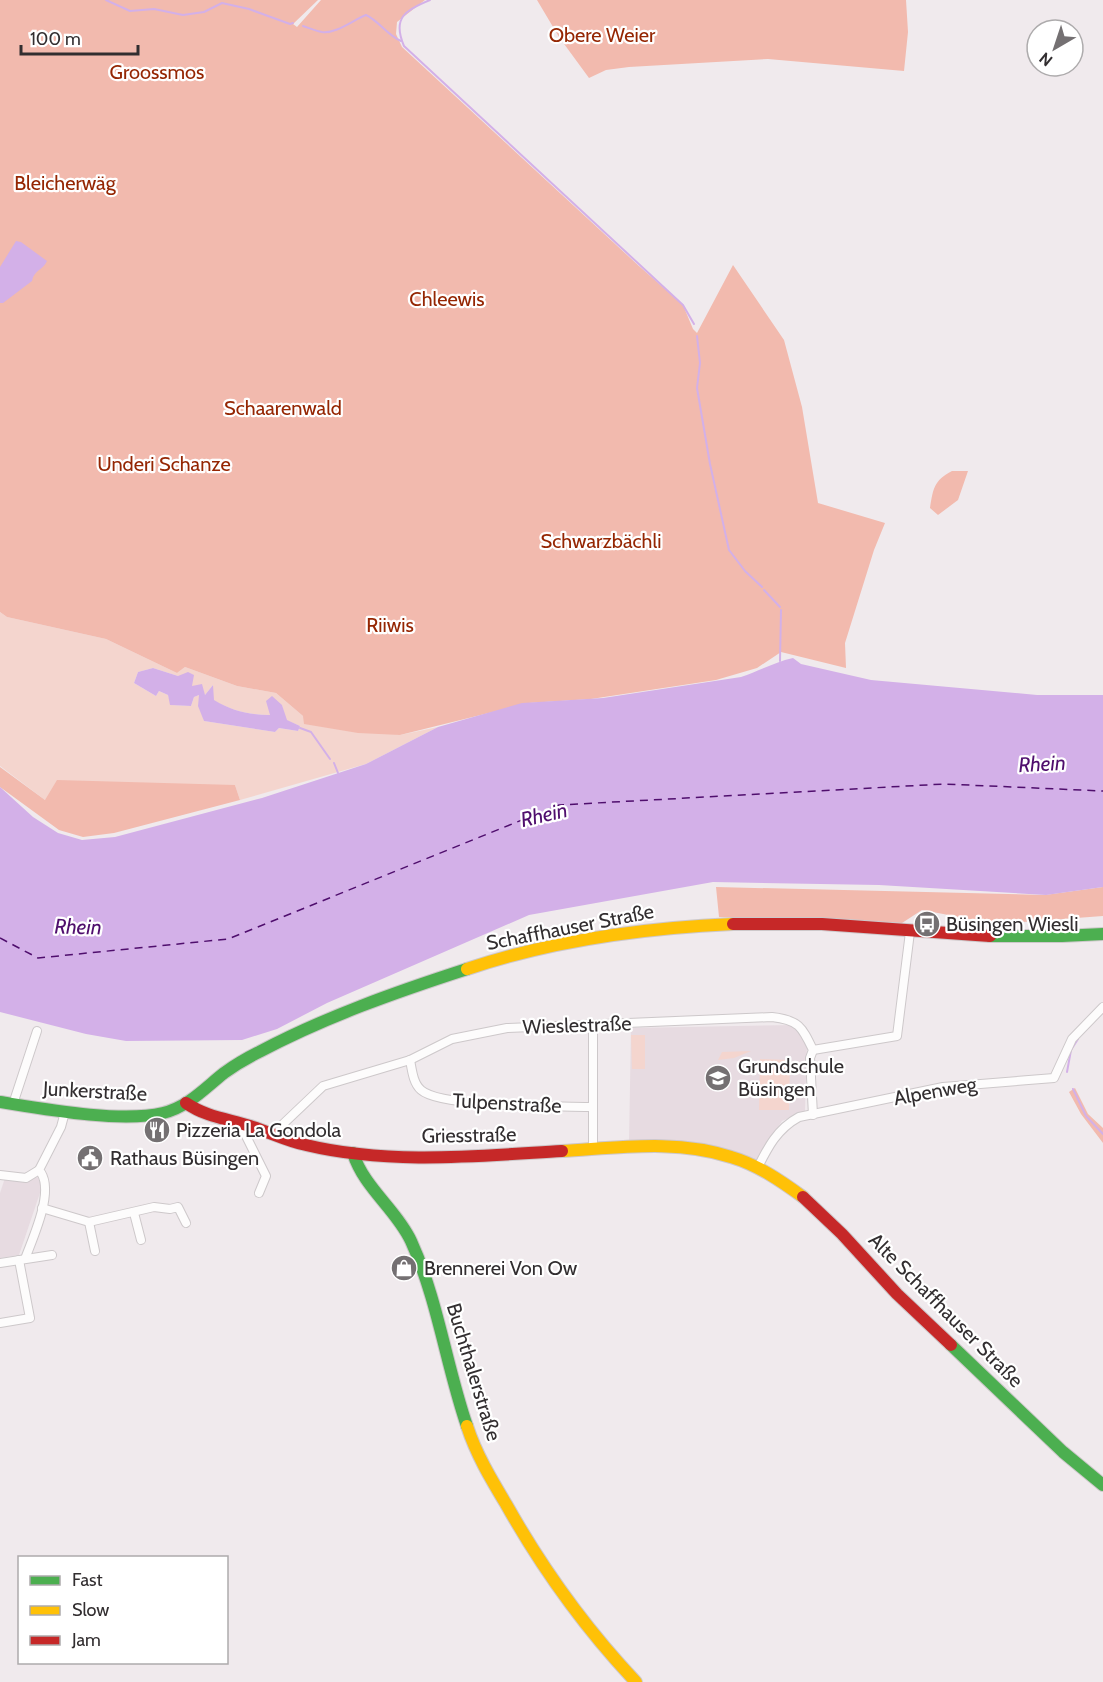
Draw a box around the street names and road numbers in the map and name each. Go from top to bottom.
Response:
street label: Schaffhauser Straße [484,899,656,955]
street label: Wieslestraße [522,1011,632,1039]
street label: Alpenweg [892,1072,979,1110]
street label: Junkerstraße [41,1076,148,1106]
street label: Tulpenstraße [452,1088,562,1118]
street label: Griesstraße [421,1122,517,1148]
street label: Alte Schaffhauser Straße [864,1228,1028,1392]
street label: Buchthalerstraße [442,1300,506,1444]

